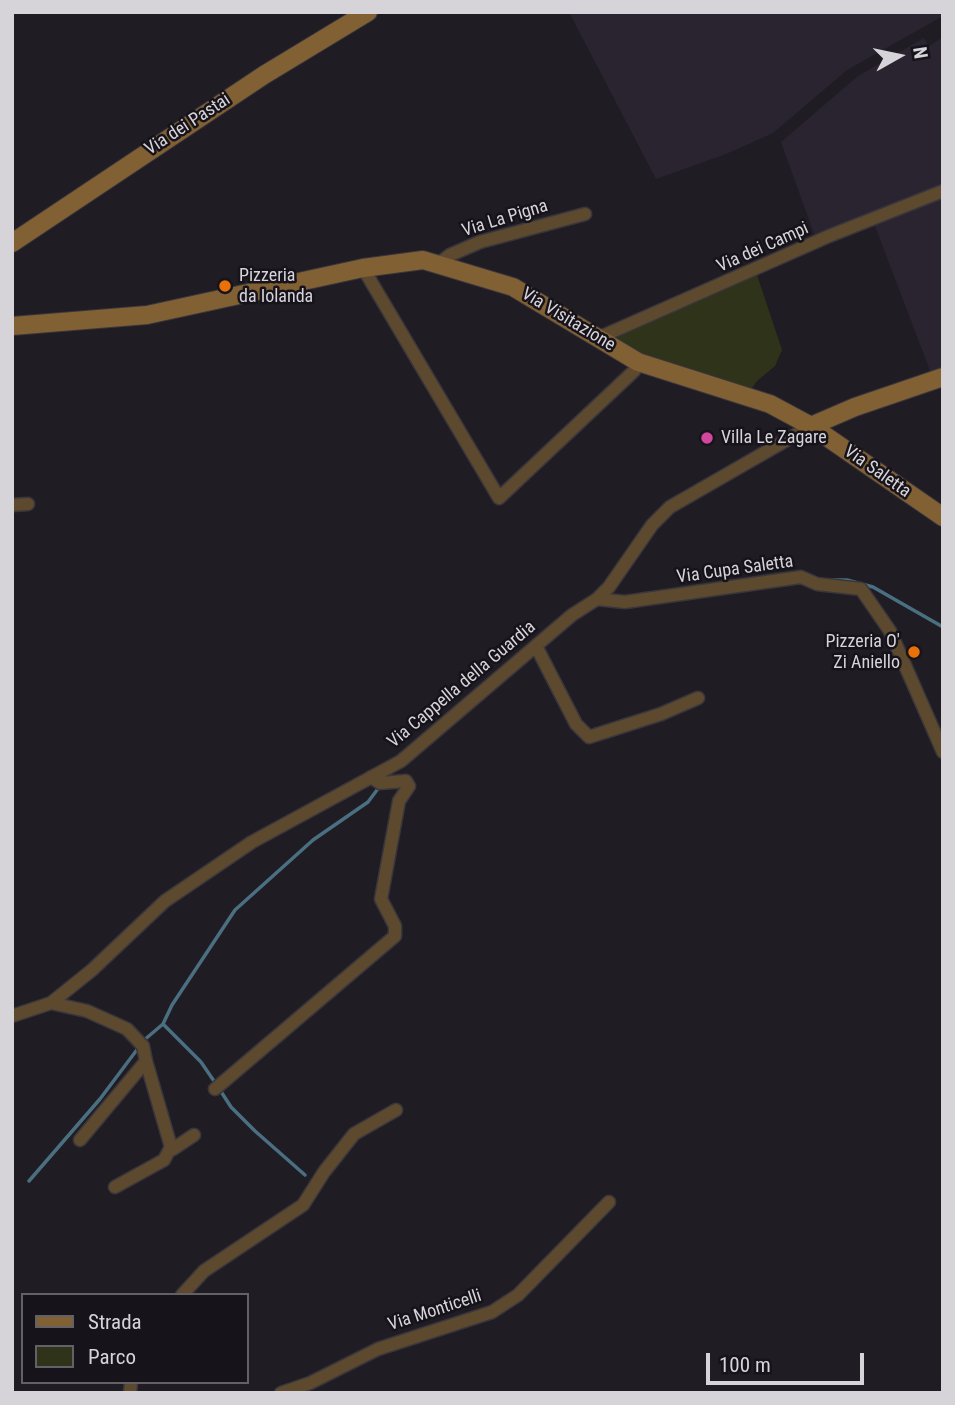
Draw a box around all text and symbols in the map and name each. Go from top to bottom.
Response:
north arrow [864,21,934,91]
text: N [908,45,933,60]
street label: Via dei Pastai [141,89,235,161]
street label: Via La Pigna [459,196,551,242]
street label: Via dei Campi [714,218,812,278]
place label: Pizzeria da Iolanda [239,265,313,308]
marker: Pizzeria da Iolanda [217,278,233,294]
street label: Via Visitazione [517,284,619,356]
place label: Villa Le Zagare [721,427,827,449]
marker: Villa Le Zagare [699,430,715,446]
street label: Via Saletta [839,441,915,503]
street label: Via Cupa Saletta [675,551,795,589]
street label: Via Cappella della Guardia [384,617,540,753]
place label: Pizzeria O' Zi Aniello [825,631,900,674]
marker: Pizzeria O' Zi Aniello [906,644,922,660]
street label: Via Monticelli [386,1286,484,1336]
legend [21,1293,248,1384]
text: Strada [88,1310,142,1334]
scale bar [710,1338,867,1382]
text: Parco [88,1345,136,1369]
text: 100 m [719,1353,771,1377]

